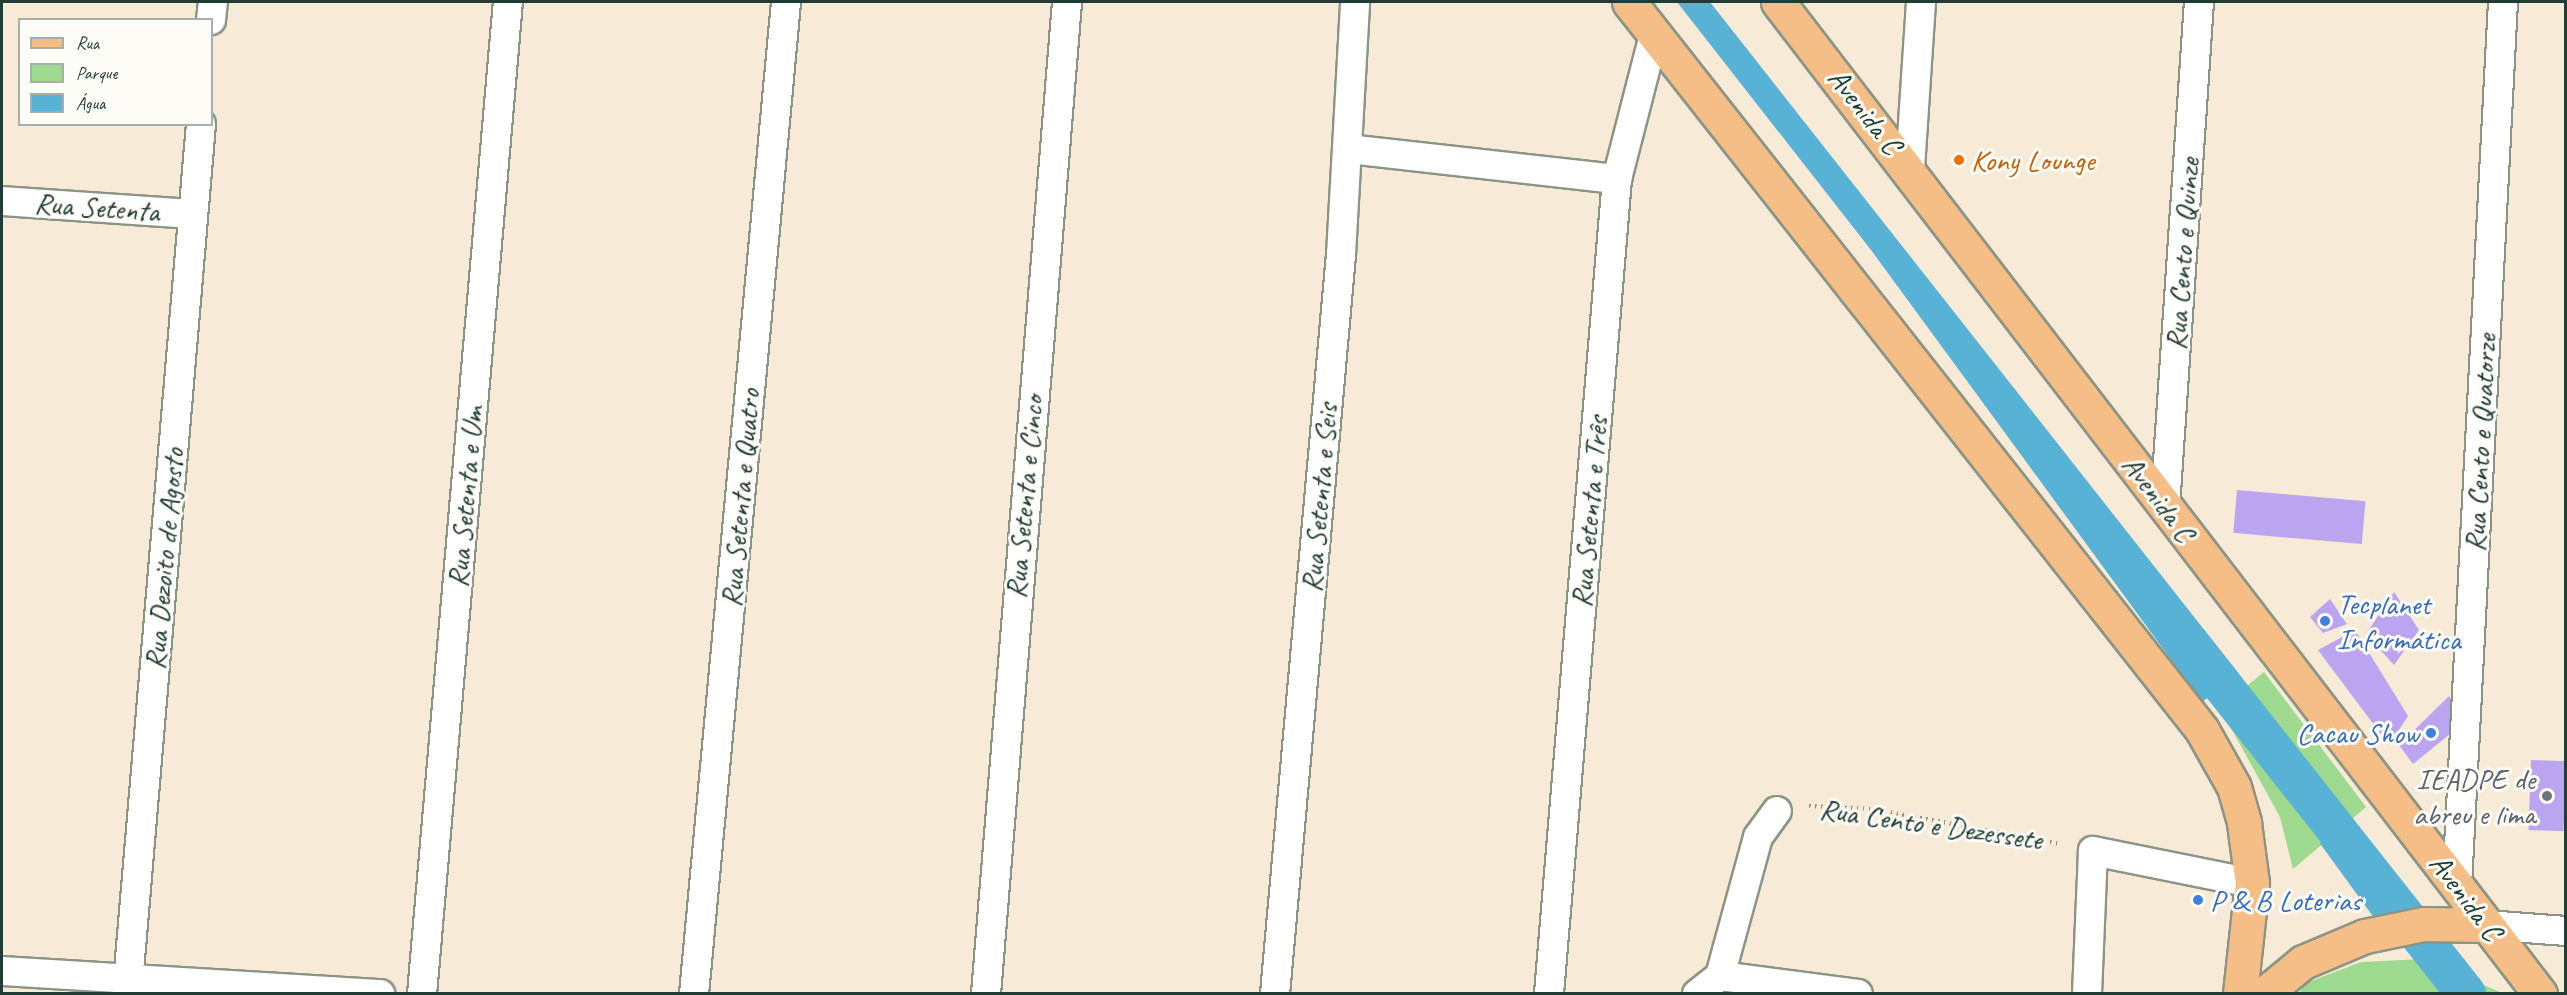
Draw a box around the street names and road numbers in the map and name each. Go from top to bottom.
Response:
street label: Avenida C [1820,61,1910,161]
street label: Rua Cento e Quinze [2157,157,2207,351]
street label: Rua Setenta [34,185,160,229]
street label: Rua Cento e Quatorze [2456,334,2504,552]
street label: Rua Setenta e Quatro [713,388,767,608]
street label: Rua Setenta e Cinco [997,394,1051,600]
street label: Rua Setenta e Seis [1293,403,1345,593]
street label: Rua Setenta e Um [439,405,491,589]
street label: Rua Setenta e Três [1563,415,1615,609]
street label: Rua Dezoito de Agosto [136,447,192,671]
street label: Avenida C [2115,448,2203,548]
street label: Rua Cento e Dezessete [1817,791,2045,857]
street label: Avenida C [2422,847,2510,947]

